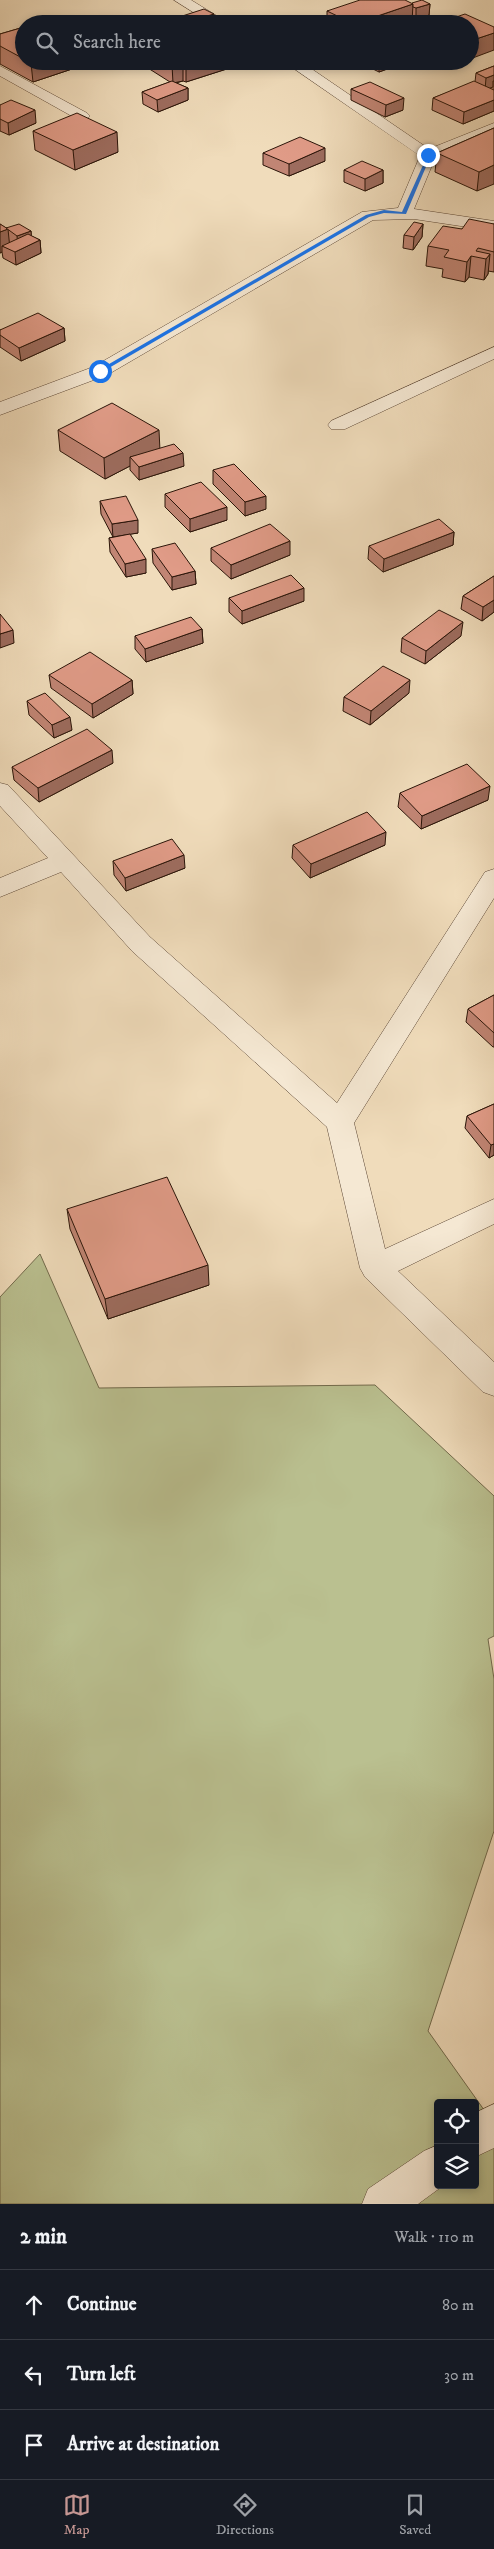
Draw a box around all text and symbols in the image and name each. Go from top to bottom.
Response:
search box [15,15,479,70]
icon: search [33,29,61,57]
text: Search here [73,31,161,54]
route end [417,144,440,167]
route start [89,360,112,383]
map controls [434,2099,479,2189]
button: locate [434,2099,479,2144]
button: layers [434,2144,479,2189]
text: 2 min [20,2224,67,2250]
text: Walk · 110 m [394,2227,474,2247]
icon: ahead [20,2291,48,2319]
text: Continue [67,2293,137,2316]
text: 80 m [442,2295,474,2315]
icon: left [20,2361,48,2389]
text: Turn left [67,2363,136,2386]
text: 30 m [444,2365,474,2385]
icon: arrive [20,2431,48,2459]
text: Arrive at destination [67,2433,219,2456]
tab: Map [63,2491,91,2539]
tab: Directions [216,2491,274,2539]
tab: Saved [399,2491,431,2539]

